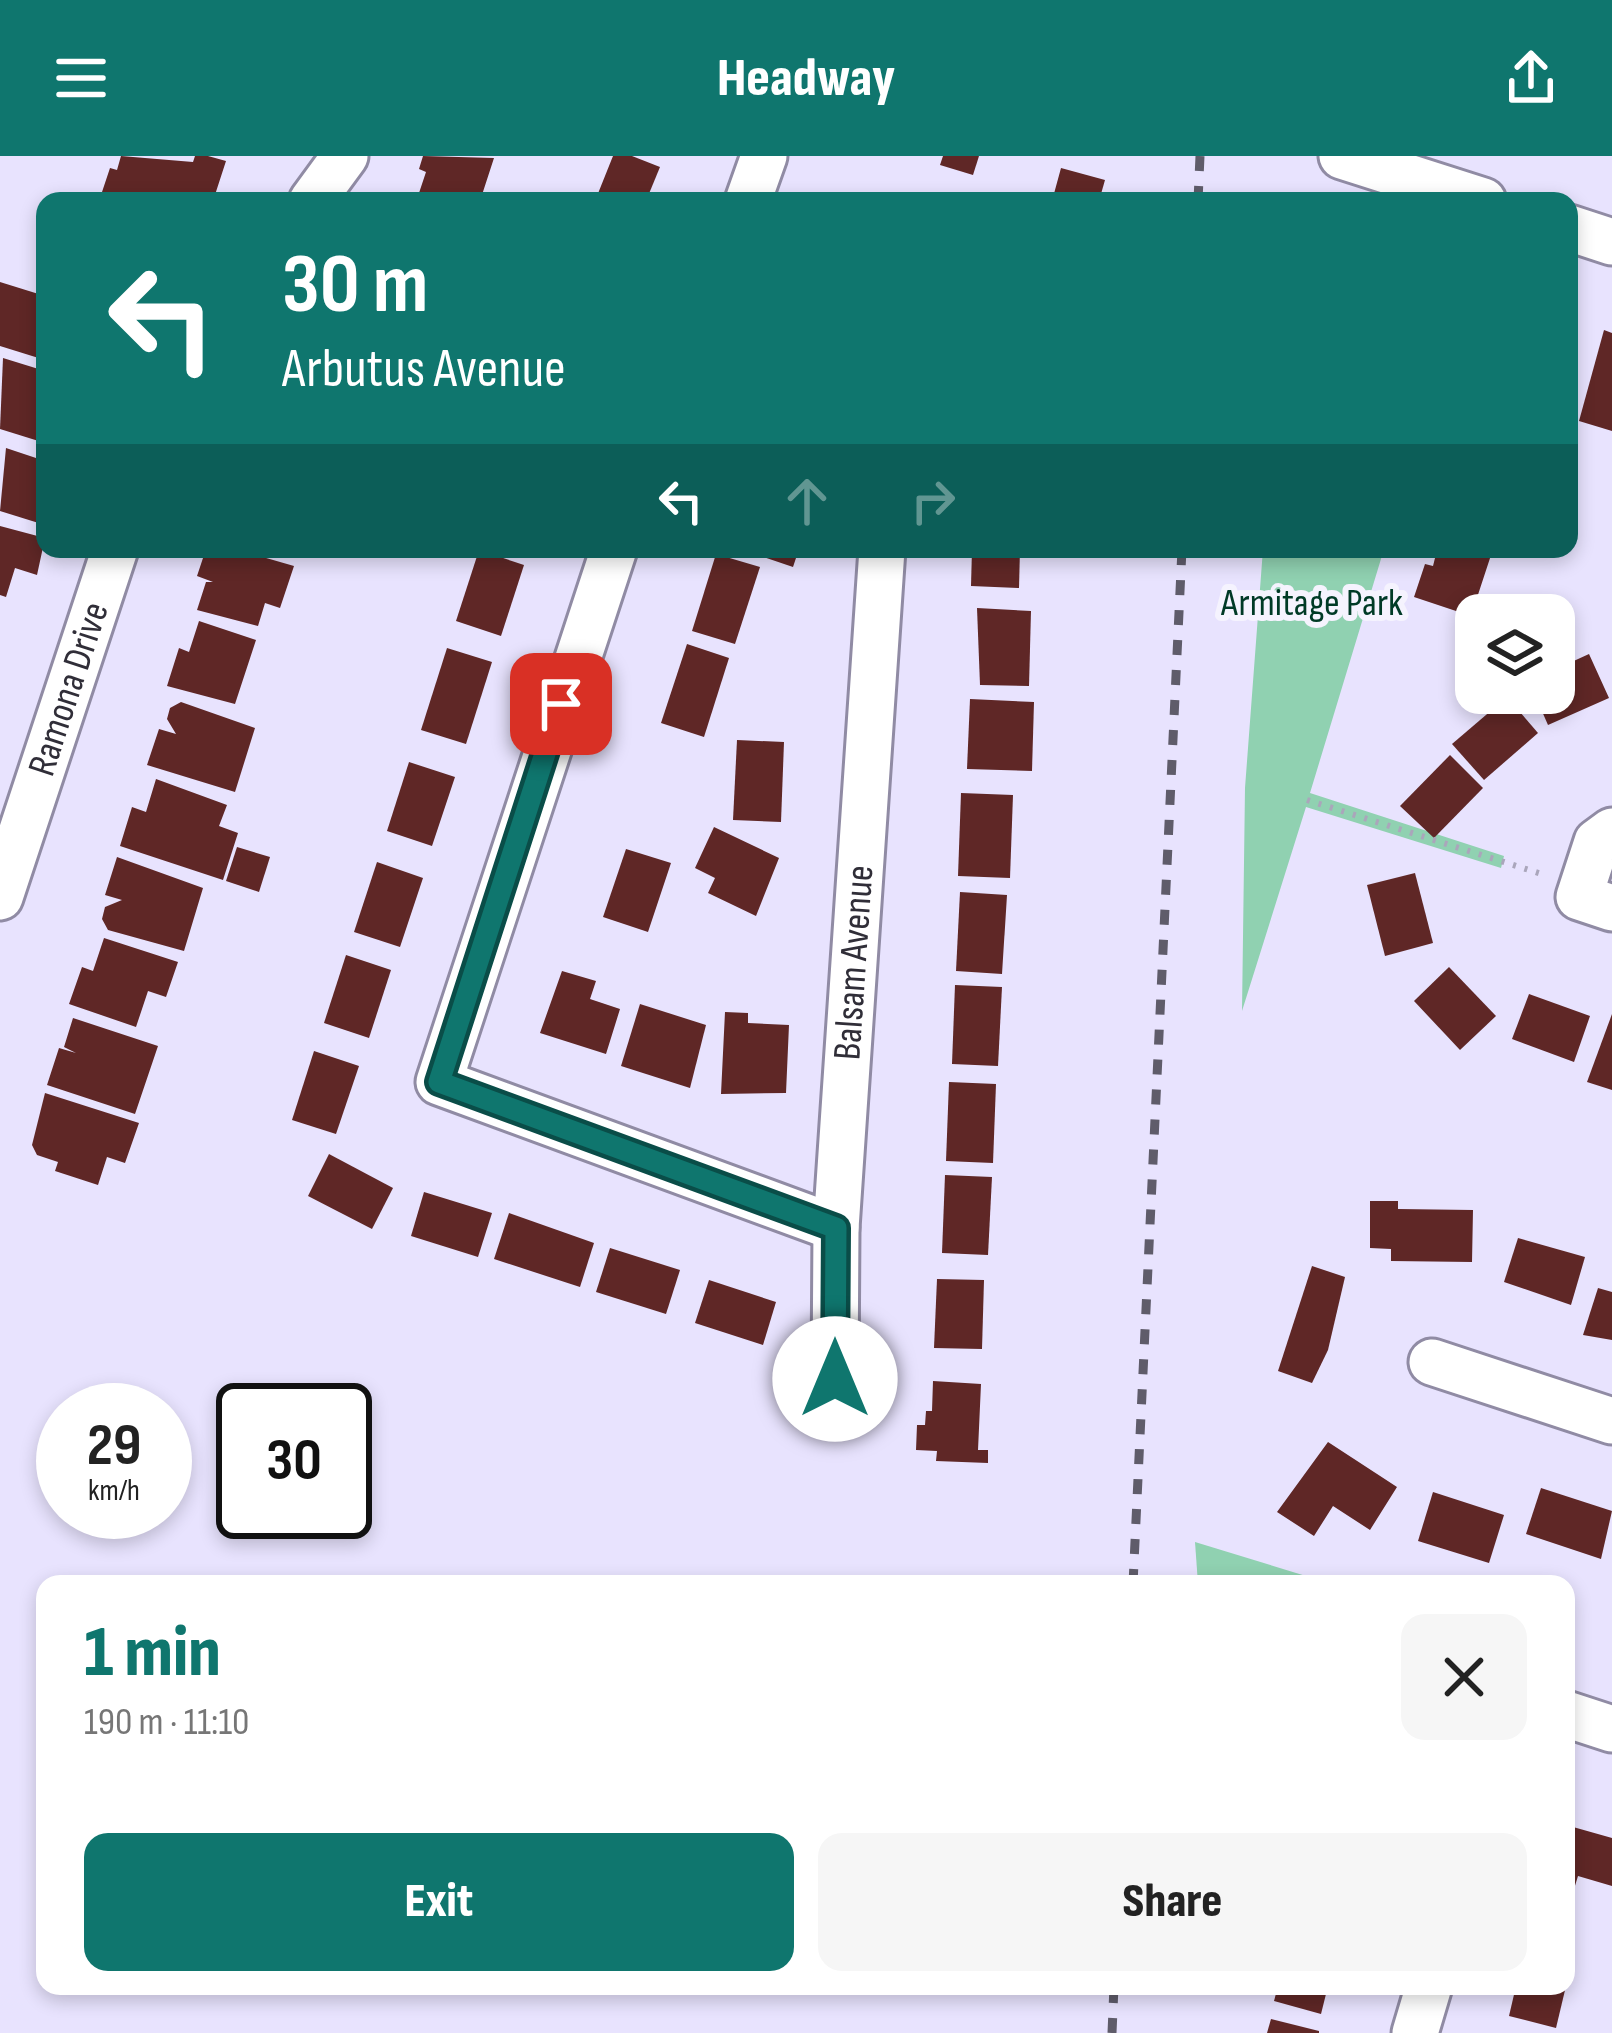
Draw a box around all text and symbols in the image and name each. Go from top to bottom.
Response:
icon: menu [48,45,114,111]
icon: share [1498,45,1564,111]
text: Headway [717,46,895,111]
text: 30 m [282,235,428,336]
icon: left [84,240,240,396]
text: Arbutus Avenue [282,337,566,402]
icon: left [648,468,714,534]
icon: ahead [774,468,840,534]
icon: right [900,468,966,534]
park label: Armitage Park [1220,580,1403,627]
map controls [1455,594,1575,714]
button: layers [1455,594,1575,714]
street label: Ramona Drive [18,596,119,782]
pin [510,653,612,755]
icon: arrive [528,671,594,737]
street label: Balsam Avenue [824,864,884,1062]
position arrow [772,1316,898,1442]
speed limit sign: 30 [216,1383,372,1539]
text: 29 [87,1410,141,1482]
text: km/h [88,1473,140,1509]
text: 1 min [84,1610,221,1697]
button: close [1401,1614,1527,1740]
text: 190 m · 11:10 [84,1699,249,1746]
button: Exit [84,1833,794,1971]
button: Share [818,1833,1527,1971]

